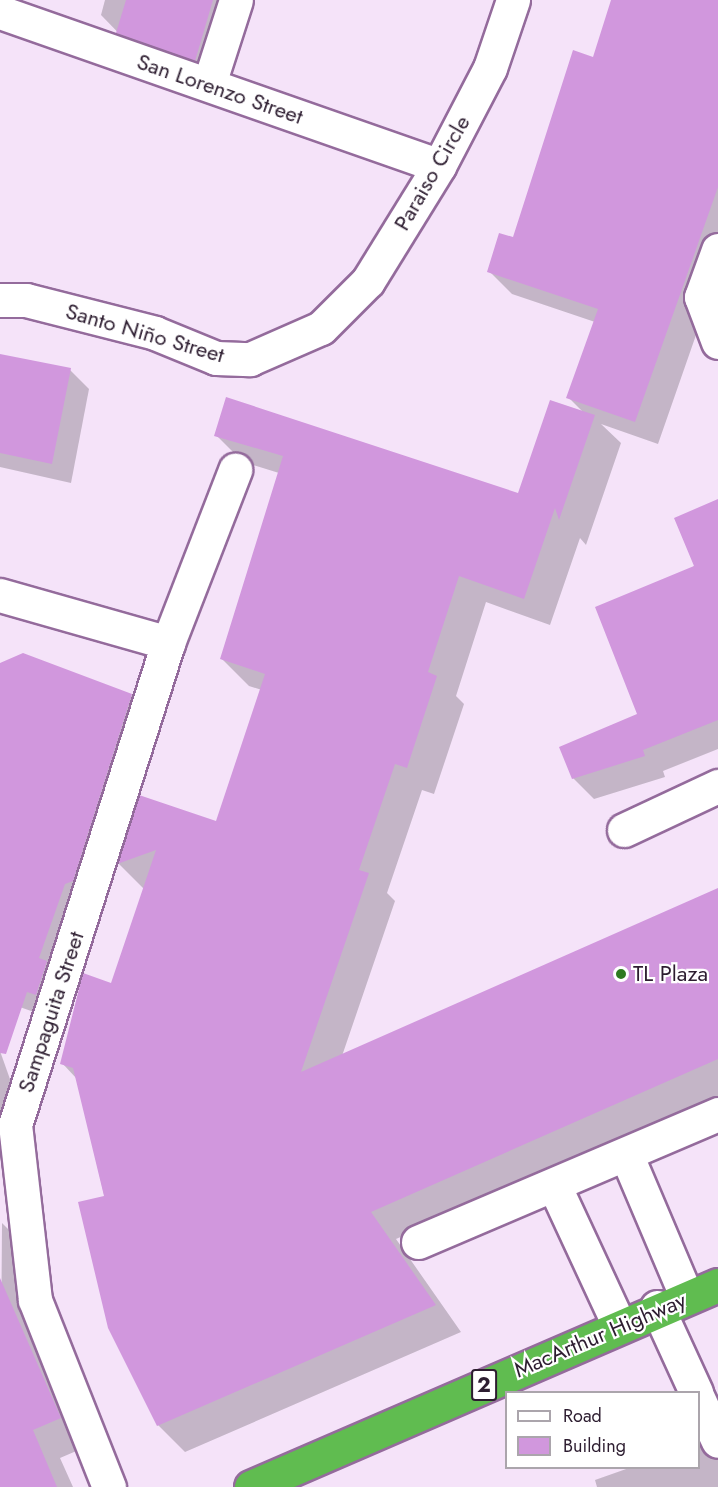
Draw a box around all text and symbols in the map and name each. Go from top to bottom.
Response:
street label: San Lorenzo Street [134,48,306,130]
street label: Paraiso Circle [389,111,475,235]
street label: Santo Niño Street [63,298,227,368]
street label: Sampaguita Street [13,928,89,1096]
place label: TL Plaza [633,961,708,987]
marker: TL Plaza [614,967,628,981]
street label: MacArthur Highway [510,1287,690,1383]
road number: 2 [470,1367,498,1403]
legend [505,1391,700,1469]
text: Road [563,1403,602,1429]
text: Building [563,1433,626,1459]

